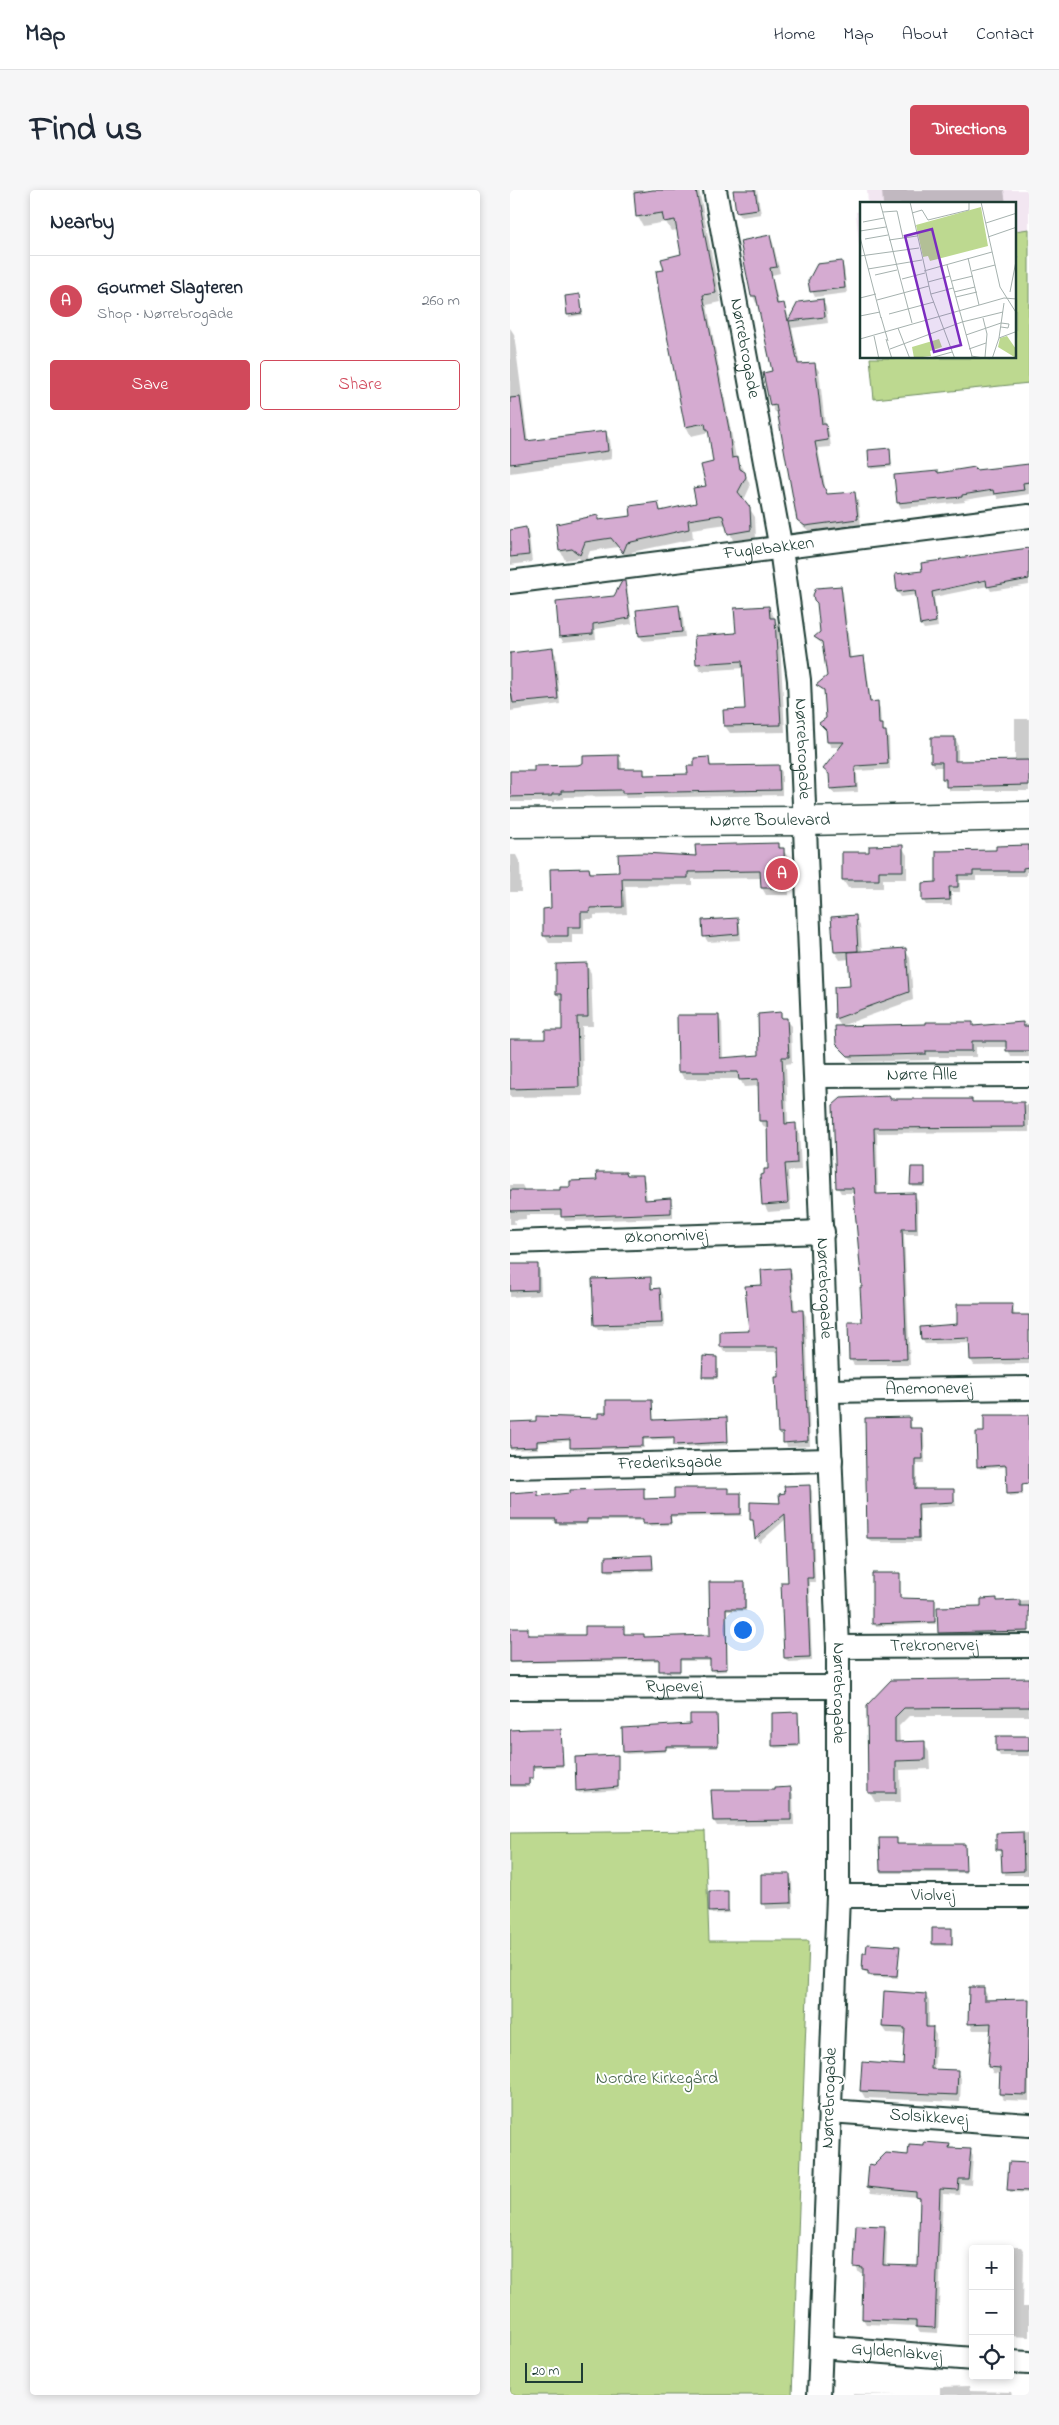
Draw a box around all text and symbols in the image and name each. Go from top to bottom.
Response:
text: Map [25,17,66,52]
text: Home [774,22,815,48]
text: Map [843,22,874,48]
text: About [902,22,948,48]
text: Contact [976,22,1034,48]
text: Find us [30,105,142,156]
button: Directions [910,105,1029,155]
inset map [860,202,1017,359]
text: Nearby [50,208,114,238]
text: Gourmet Slagteren [97,275,243,302]
text: A [61,289,71,313]
text: 260 m [422,289,460,313]
street label: Nørrebrogade [722,296,766,401]
text: Shop · Nørrebrogade [97,302,233,326]
button: Save [50,360,250,410]
button: Share [260,360,460,410]
street label: Fuglebakken [721,530,816,568]
street label: Nørrebrogade [787,698,817,801]
street label: Nørre Boulevard [710,807,831,835]
pin: A [766,855,798,893]
street label: Nørre Alle [887,1062,958,1089]
street label: Økonomivej [624,1223,709,1251]
street label: Nørrebrogade [809,1237,839,1340]
street label: Anemonevej [885,1376,973,1403]
street label: Frederiksgade [617,1449,723,1478]
your location [730,1617,756,1643]
street label: Trekronervej [890,1633,979,1660]
street label: Nørrebrogade [824,1642,851,1745]
street label: Rypevej [645,1674,703,1701]
street label: Violvej [910,1883,955,1909]
street label: Nørrebrogade [815,2046,846,2149]
park label: Nordre Kirkegård [596,2066,718,2093]
street label: Solsikkevej [888,2102,969,2134]
map controls [969,2245,1014,2380]
button: + [969,2245,1014,2290]
button: − [969,2290,1014,2335]
button: locate [969,2335,1014,2380]
street label: Gyldenlakvej [850,2336,944,2370]
scale bar [525,2360,582,2383]
text: 20 m [532,2361,559,2382]

